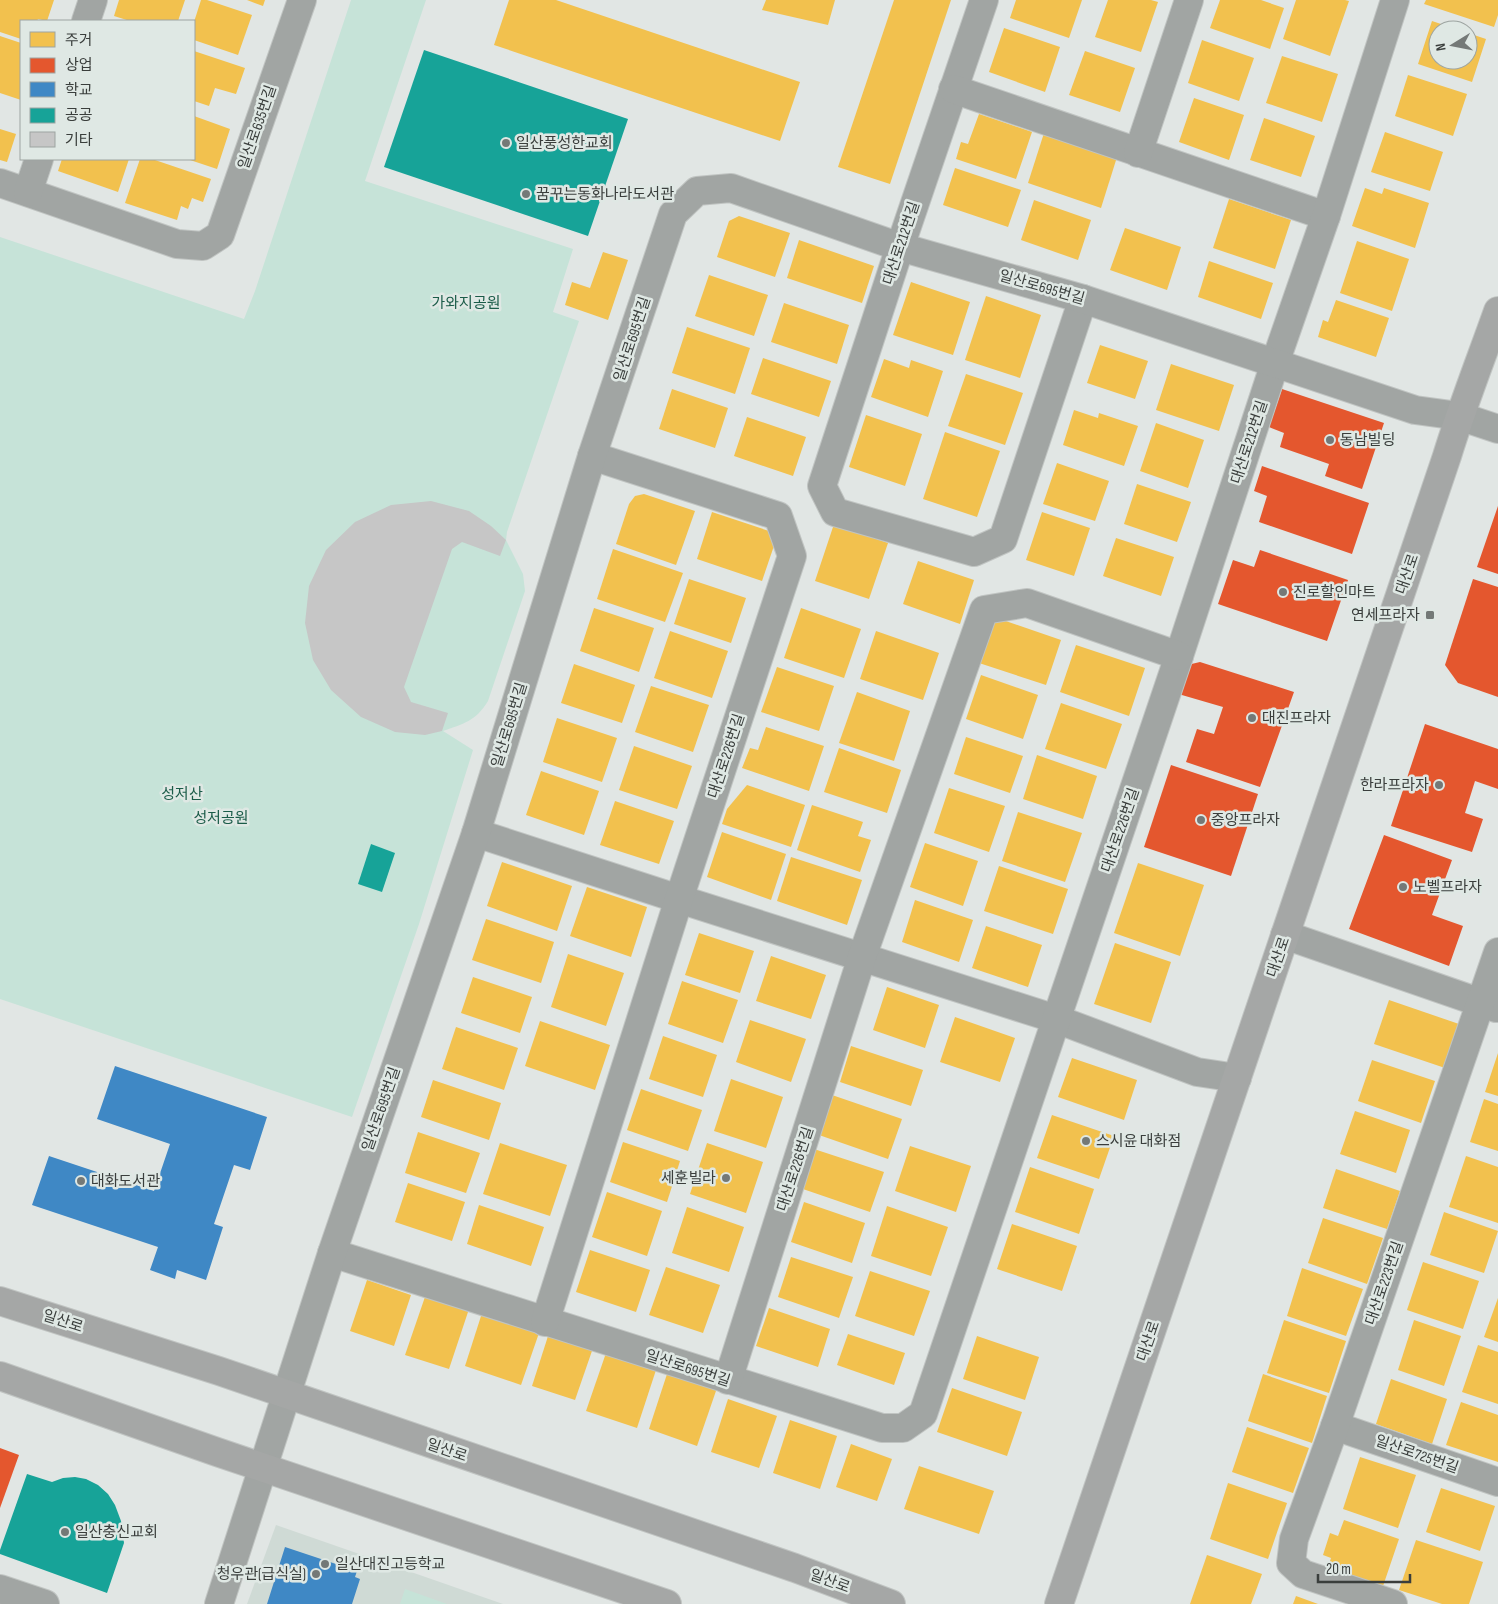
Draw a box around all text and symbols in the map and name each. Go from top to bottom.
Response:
legend [20,20,195,160]
north arrow [1428,20,1478,70]
text: 주거 [65,31,93,50]
text: N [1432,42,1450,52]
text: 상업 [65,56,93,75]
text: 학교 [65,81,93,100]
street label: 일산로635번길 [234,83,281,172]
text: 공공 [65,106,93,125]
text: 기타 [65,131,93,150]
place label: 일산풍성한교회 [516,134,613,153]
marker: 일산풍성한교회 [500,137,512,149]
place label: 꿈꾸는동화나라도서관 [536,185,674,204]
marker: 꿈꾸는동화나라도서관 [520,188,532,200]
street label: 대산로212번길 [879,199,924,287]
street label: 일산로695번길 [997,266,1087,309]
park label: 가와지공원 [431,294,501,313]
street label: 일산로695번길 [610,294,655,384]
street label: 대산로212번길 [1227,398,1272,486]
place label: 동남빌딩 [1340,431,1395,450]
marker: 동남빌딩 [1324,434,1336,446]
street label: 대산로 [1392,551,1423,597]
place label: 진로할인마트 [1293,583,1376,602]
marker: 진로할인마트 [1277,586,1289,598]
place label: 연세프라자 [1351,606,1420,625]
marker: 연세프라자 [1424,609,1436,621]
street label: 일산로695번길 [488,680,531,770]
place label: 대진프라자 [1262,709,1331,728]
street label: 대산로226번길 [704,711,749,801]
marker: 대진프라자 [1246,712,1258,724]
place label: 한라프라자 [1360,776,1429,795]
marker: 한라프라자 [1433,779,1445,791]
park label: 성저산 [161,785,203,804]
street label: 대산로226번길 [1097,785,1144,875]
park label: 성저공원 [193,809,249,828]
place label: 중앙프라자 [1211,811,1280,830]
marker: 중앙프라자 [1195,814,1207,826]
place label: 노벨프라자 [1413,878,1482,897]
marker: 노벨프라자 [1397,881,1409,893]
street label: 대산로 [1263,934,1294,980]
street label: 일산로695번길 [358,1064,405,1154]
street label: 대산로226번길 [773,1124,818,1214]
place label: 스시윤 대화점 [1096,1132,1181,1151]
marker: 스시윤 대화점 [1080,1135,1092,1147]
place label: 세훈빌라 [661,1169,716,1188]
place label: 대화도서관 [91,1172,160,1191]
marker: 세훈빌라 [720,1172,732,1184]
marker: 대화도서관 [75,1175,87,1187]
street label: 대산로223번길 [1361,1239,1408,1328]
street label: 일산로 [40,1306,85,1337]
street label: 대산로 [1133,1318,1164,1364]
street label: 일산로695번길 [643,1346,733,1391]
street label: 일산로725번길 [1373,1431,1461,1478]
street label: 일산로 [424,1435,470,1466]
place label: 일산충신교회 [75,1523,158,1542]
marker: 일산충신교회 [59,1526,71,1538]
scale bar [1318,1552,1410,1584]
place label: 일산대진고등학교 [335,1555,445,1574]
marker: 일산대진고등학교 [319,1558,331,1570]
text: 20 m [1326,1560,1351,1579]
place label: 청우관(급식실) [217,1565,306,1584]
street label: 일산로 [807,1565,853,1597]
marker: 청우관(급식실) [310,1568,322,1580]

